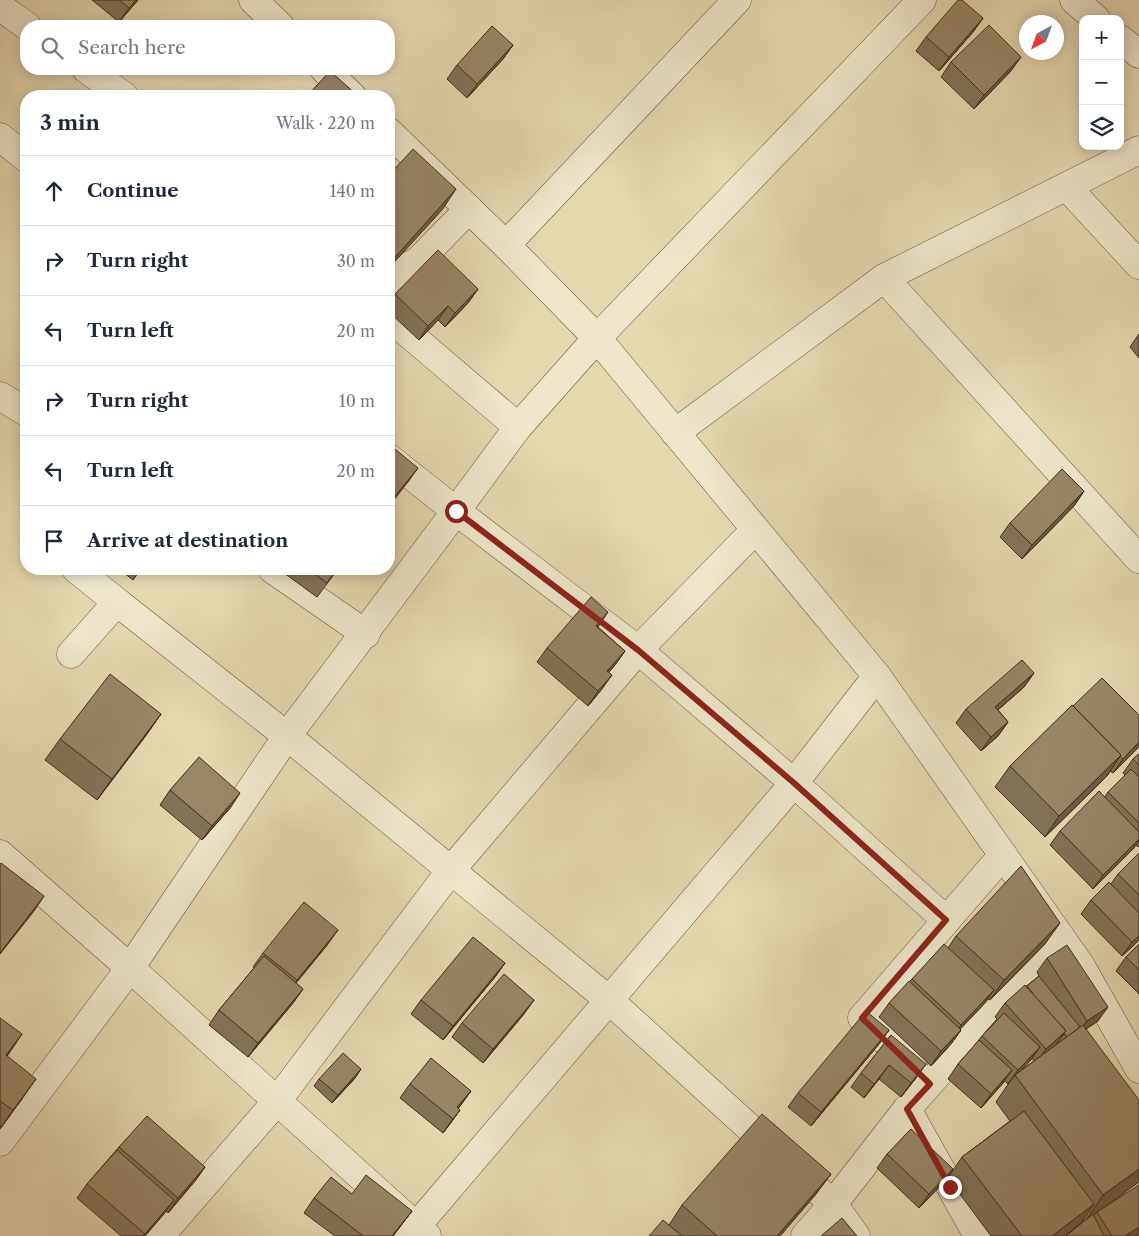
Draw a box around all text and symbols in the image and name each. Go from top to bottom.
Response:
north arrow [1019,15,1064,60]
map controls [1079,15,1124,150]
button: + [1079,15,1124,60]
search box [20,20,395,75]
icon: search [38,34,66,62]
text: Search here [78,36,186,59]
button: − [1079,60,1124,105]
button: layers [1079,105,1124,150]
text: 3 min [40,110,100,135]
text: Walk · 220 m [276,113,375,133]
icon: ahead [40,177,68,205]
text: Continue [87,179,179,202]
text: 140 m [330,181,375,201]
icon: right [40,247,68,275]
text: Turn right [87,249,188,272]
text: 30 m [337,251,375,271]
icon: left [40,317,68,345]
text: Turn left [87,319,174,342]
text: 20 m [336,321,375,341]
icon: right [40,387,68,415]
text: Turn right [87,389,188,412]
text: 10 m [339,391,375,411]
icon: left [40,457,68,485]
text: Turn left [87,459,174,482]
text: 20 m [336,461,375,481]
route start [445,500,468,523]
icon: arrive [40,527,68,555]
text: Arrive at destination [87,529,288,552]
route end [939,1176,962,1199]

